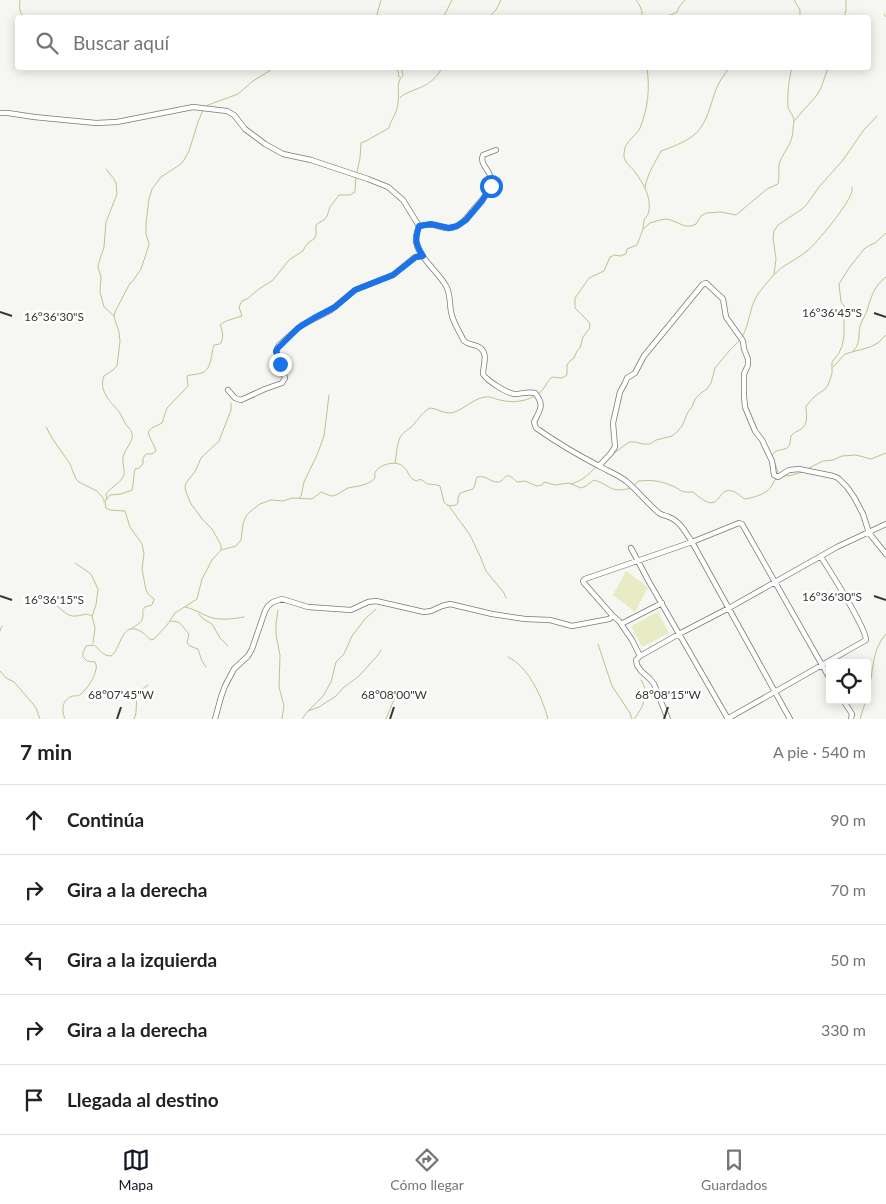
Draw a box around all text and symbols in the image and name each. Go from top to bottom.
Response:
search box [15,15,871,70]
icon: search [33,29,61,57]
text: Buscar aquí [73,31,169,54]
route start [480,175,503,198]
text: 16°36'45"S [802,305,862,320]
text: 16°36'30"S [24,309,84,324]
route end [269,353,292,376]
text: 16°36'30"S [802,589,862,604]
text: 16°36'15"S [24,592,84,607]
map controls [826,659,871,704]
button: locate [826,659,871,704]
text: 68°07'45"W [88,687,155,702]
text: 68°08'00"W [361,687,428,702]
text: 68°08'15"W [635,687,702,702]
text: 7 min [20,739,72,764]
text: A pie · 540 m [773,742,866,761]
icon: ahead [20,806,48,834]
text: Continúa [67,808,144,831]
text: 90 m [830,810,866,829]
icon: right [20,876,48,904]
text: Gira a la derecha [67,878,207,901]
text: 70 m [830,880,866,899]
icon: left [20,946,48,974]
text: Gira a la izquierda [67,948,217,971]
text: 50 m [830,950,866,969]
icon: right [20,1016,48,1044]
text: Gira a la derecha [67,1018,207,1041]
text: 330 m [821,1020,866,1039]
icon: arrive [20,1086,48,1114]
text: Llegada al destino [67,1088,219,1111]
tab: Mapa [119,1146,153,1193]
tab: Cómo llegar [390,1146,464,1193]
tab: Guardados [701,1146,767,1193]

